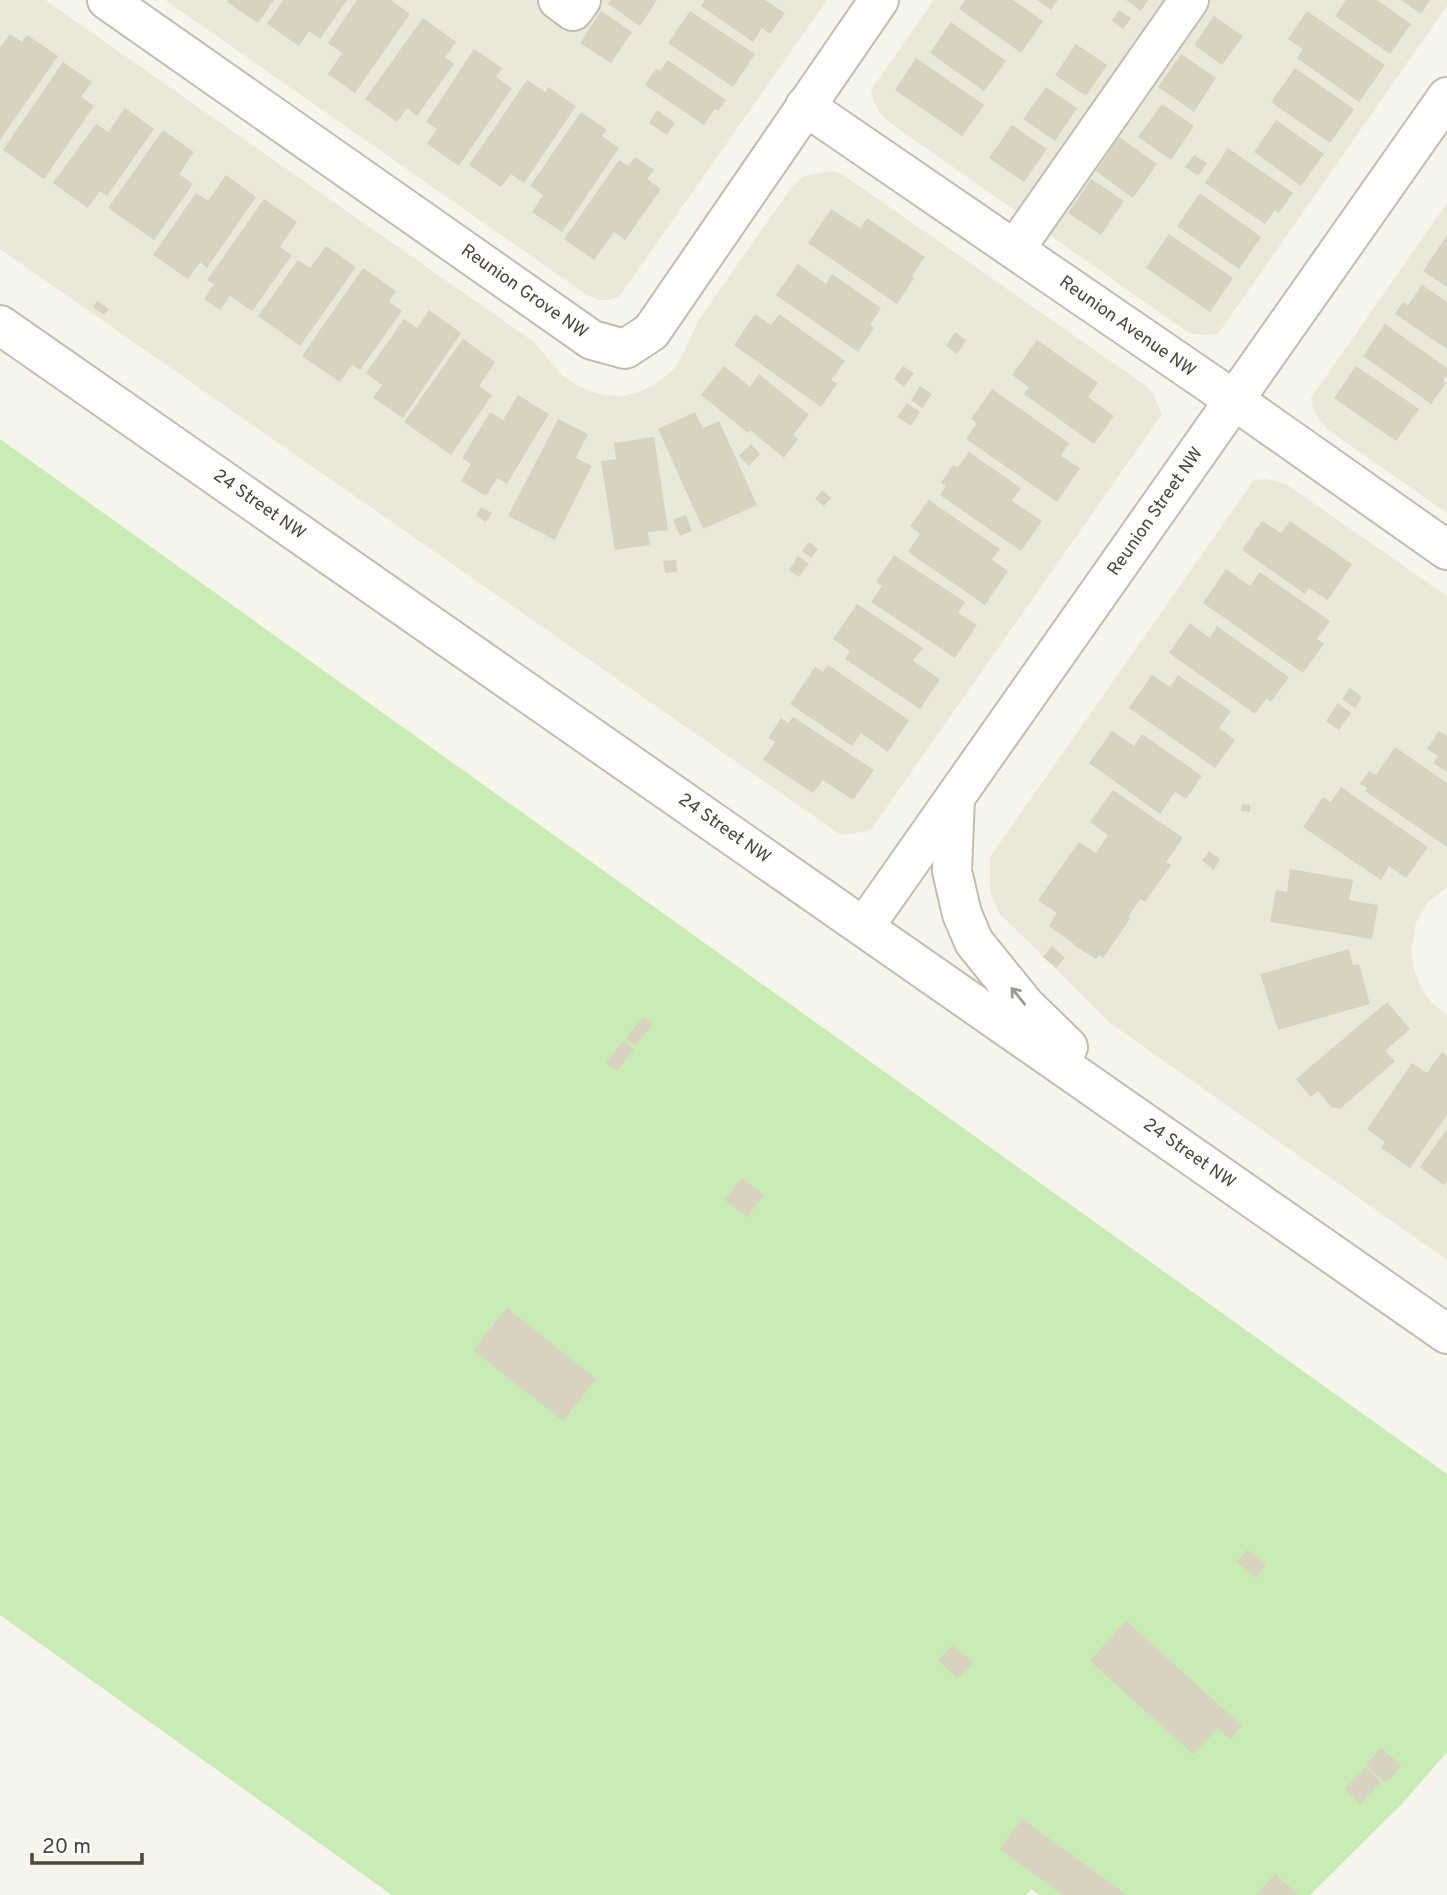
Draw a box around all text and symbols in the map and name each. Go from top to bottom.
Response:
street label: Reunion Grove NW [456,240,592,344]
street label: Reunion Avenue NW [1054,271,1200,383]
street label: Reunion Street NW [1103,443,1209,581]
street label: 24 Street NW [208,465,310,545]
street label: 24 Street NW [673,789,775,869]
one-way arrow [1010,987,1025,1005]
street label: 24 Street NW [1138,1114,1240,1194]
scale bar [32,1822,142,1866]
text: 20 m [42,1834,91,1861]

